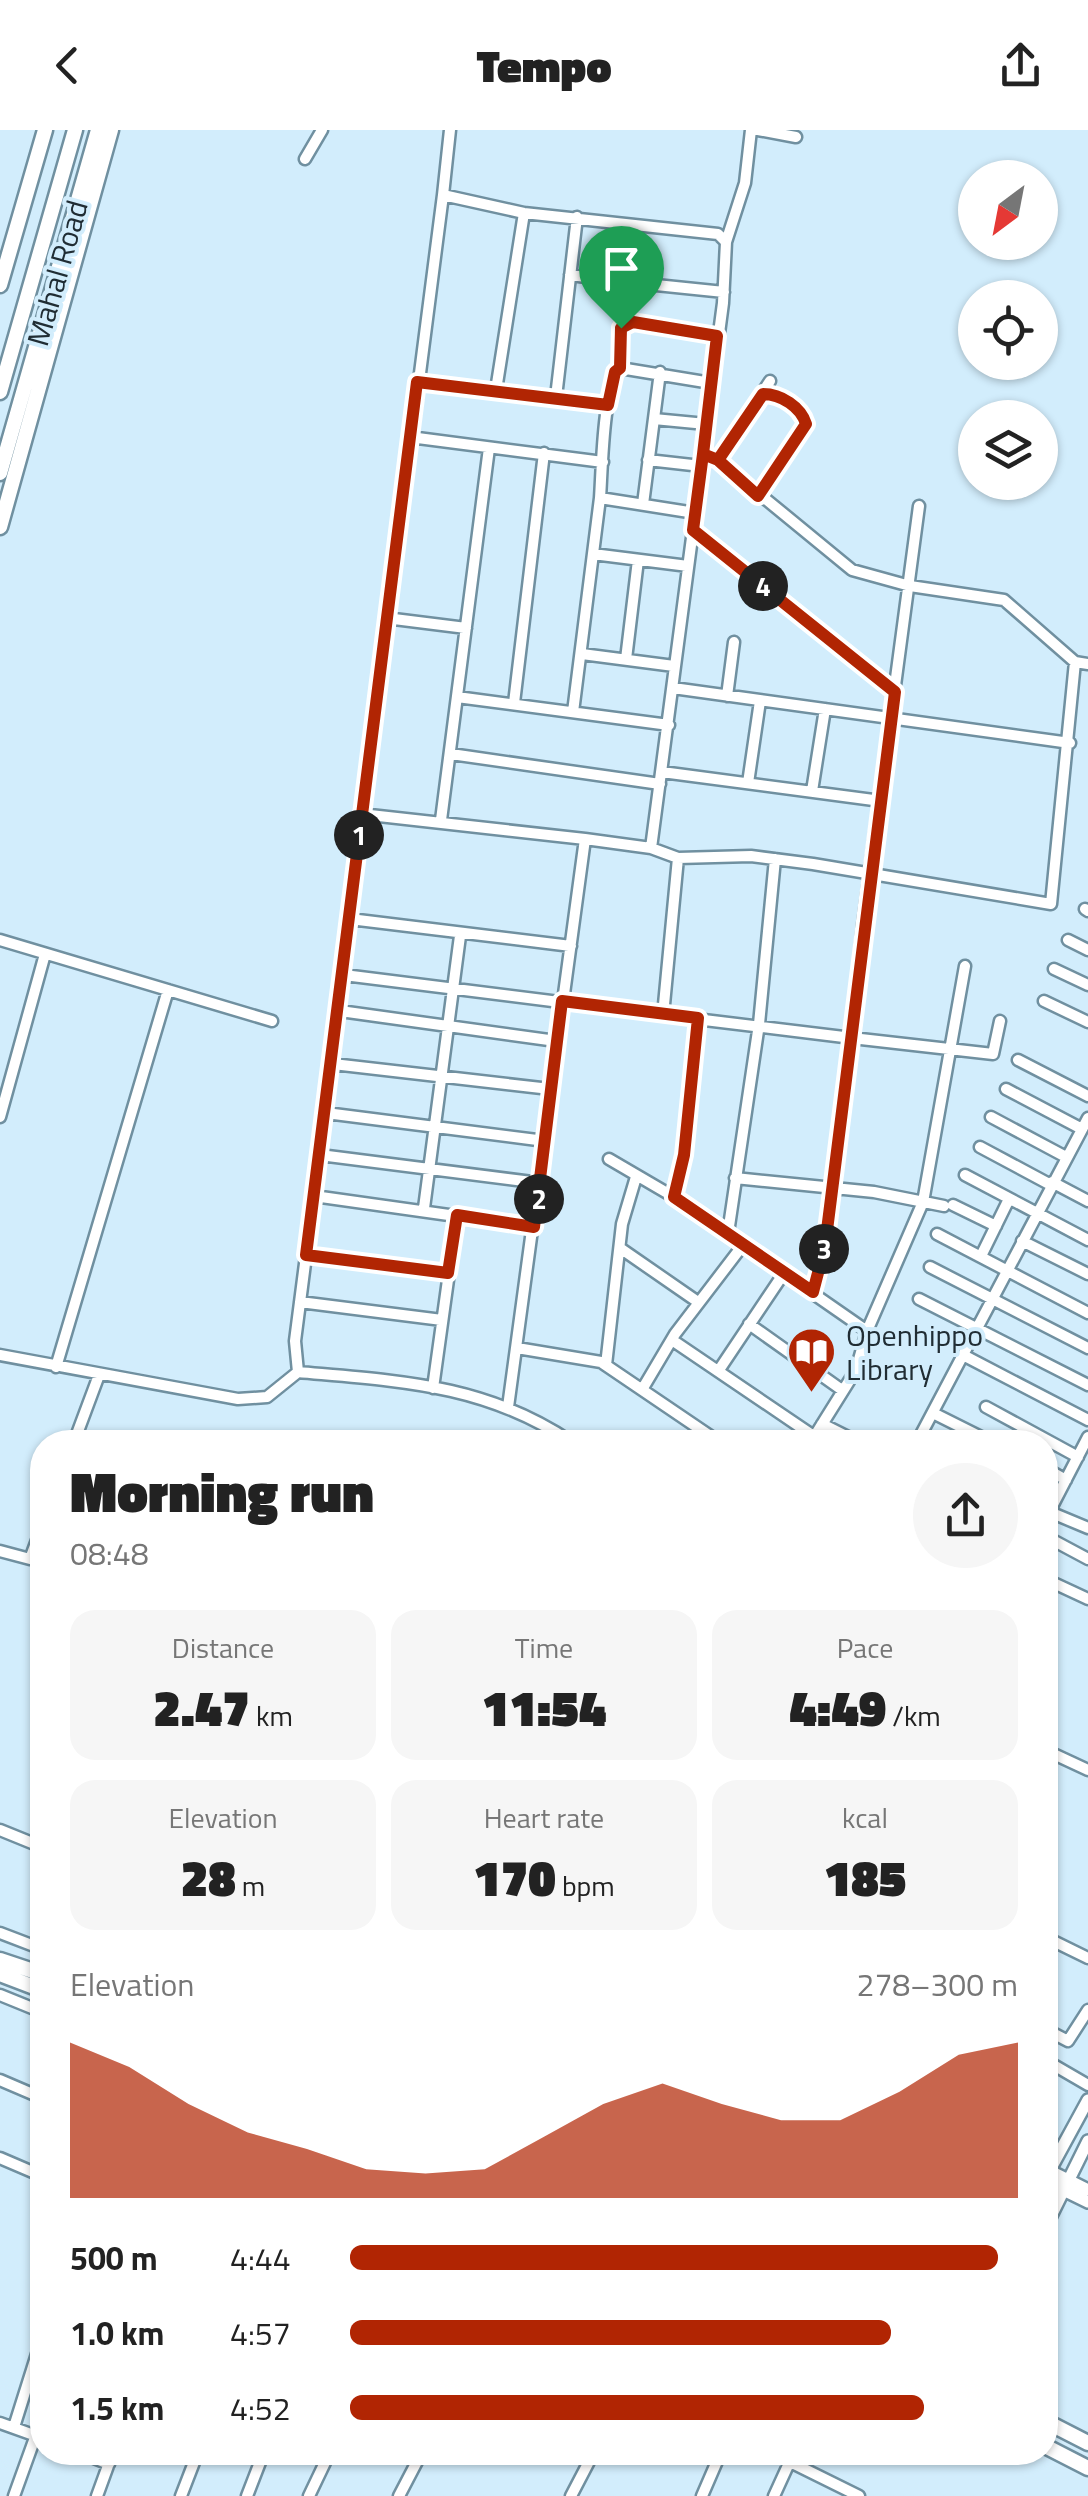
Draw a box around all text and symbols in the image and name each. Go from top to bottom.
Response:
text: Tempo [476,31,612,99]
icon: back [40,38,95,93]
icon: share [993,38,1048,93]
north arrow [958,160,1058,260]
map controls [958,160,1058,500]
street label: Mahal Road [14,195,100,351]
pin [579,226,664,329]
icon: arrive [594,241,649,296]
button: locate [958,280,1058,380]
button: layers [958,400,1058,500]
pin: 4 [738,561,788,611]
text: 4 [755,564,771,607]
pin: 1 [334,810,384,860]
text: 1 [351,813,367,856]
pin: 2 [514,1174,564,1224]
text: 2 [531,1177,547,1220]
pin: 3 [799,1224,849,1274]
text: 3 [816,1227,832,1270]
place label: Openhippo Library [846,1312,983,1392]
library icon: Openhippo Library [785,1326,837,1394]
text: Morning run [70,1450,374,1533]
button: share [913,1463,1018,1568]
text: 08:48 [70,1529,149,1577]
text: Distance [172,1626,274,1669]
text: Time [515,1626,573,1669]
text: Pace [837,1626,893,1669]
text: 2.47 [153,1669,250,1745]
text: 11:54 [482,1669,606,1745]
text: 4:49 [789,1669,886,1745]
text: km [250,1694,293,1737]
text: /km [886,1694,941,1737]
text: Elevation [169,1796,277,1839]
text: Heart rate [484,1796,604,1839]
text: kcal [842,1796,888,1839]
text: 28 [181,1839,236,1915]
text: 170 [473,1839,556,1915]
text: 185 [824,1839,906,1915]
text: m [236,1864,265,1907]
text: bpm [556,1864,615,1907]
text: Elevation [70,1960,194,2008]
text: 278–300 m [856,1960,1018,2008]
text: 500 m [70,2234,158,2282]
text: 4:44 [230,2234,291,2282]
text: 1.0 km [70,2309,164,2357]
text: 4:57 [230,2309,291,2357]
text: 1.5 km [70,2384,164,2432]
text: 4:52 [230,2384,291,2432]

